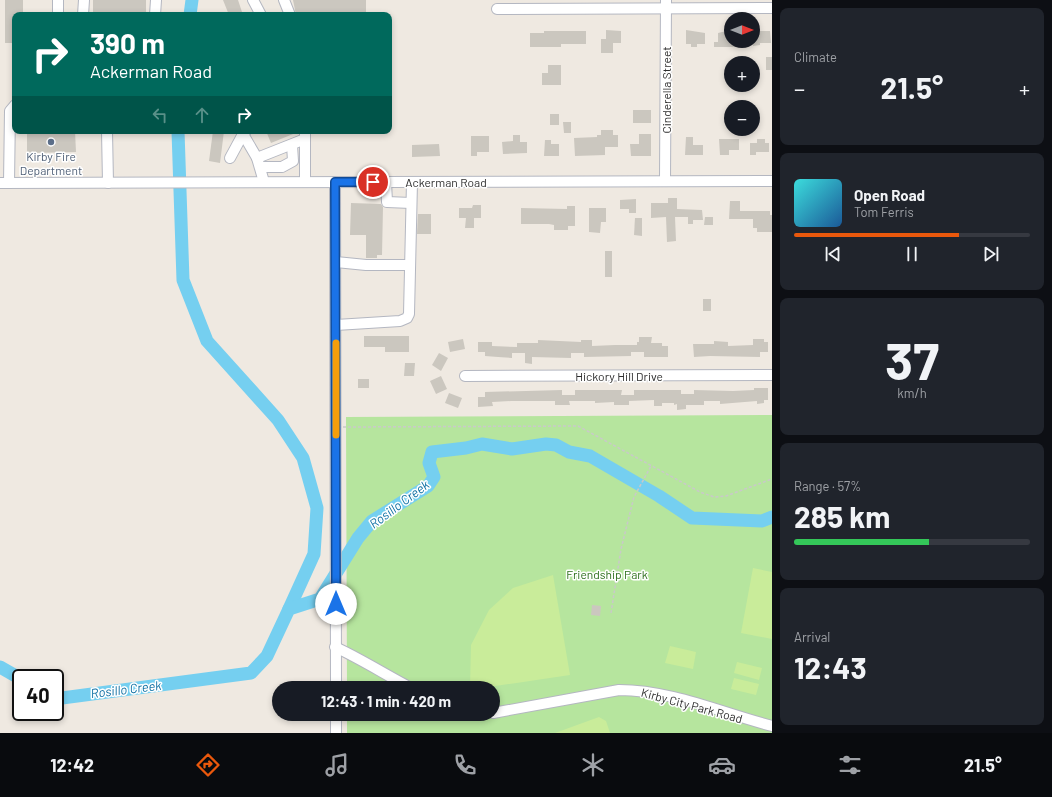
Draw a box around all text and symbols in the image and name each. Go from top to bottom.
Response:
north arrow [724,12,760,48]
map controls [724,12,760,136]
text: 390 m [90,26,165,60]
icon: right [24,28,76,80]
street label: Cinderella Street [659,46,673,134]
text: Climate [794,49,837,65]
button: + [724,56,760,92]
text: Ackerman Road [90,60,212,82]
text: 21.5° [881,69,943,105]
text: − [794,75,805,101]
text: + [1019,75,1030,101]
button: − [724,100,760,136]
icon: left [149,104,171,126]
icon: ahead [191,104,213,126]
icon: right [233,104,255,126]
marker: Kirby Fire Department [46,137,56,147]
place label: Kirby Fire Department [20,149,82,177]
pin [356,165,390,199]
icon: arrive [362,171,384,193]
street label: Ackerman Road [405,175,487,189]
text: Open Road [854,186,925,204]
text: Tom Ferris [854,204,914,220]
icon: previous [822,243,844,265]
icon: pause [901,243,923,265]
icon: next [980,243,1002,265]
text: 37 [885,328,939,390]
street label: Hickory Hill Drive [575,369,663,383]
text: km/h [897,385,927,401]
water label: Rosillo Creek [366,476,433,532]
text: Range · 57% [794,478,861,494]
text: 285 km [794,498,890,534]
park label: Friendship Park [566,567,648,581]
position arrow [315,583,357,625]
text: Arrival [794,629,830,645]
text: 12:43 [794,649,867,685]
speed limit sign: 40 [12,669,64,721]
water label: Rosillo Creek [90,677,163,701]
street label: Kirby City Park Road [640,685,744,725]
text: 12:43 · 1 min · 420 m [321,692,451,710]
icon: directions [194,751,222,779]
icon: music [323,751,351,779]
icon: phone [451,751,479,779]
icon: climate [579,751,607,779]
icon: car [708,751,736,779]
icon: filters [836,751,864,779]
text: 12:42 [50,754,94,776]
text: 21.5° [964,754,1002,776]

